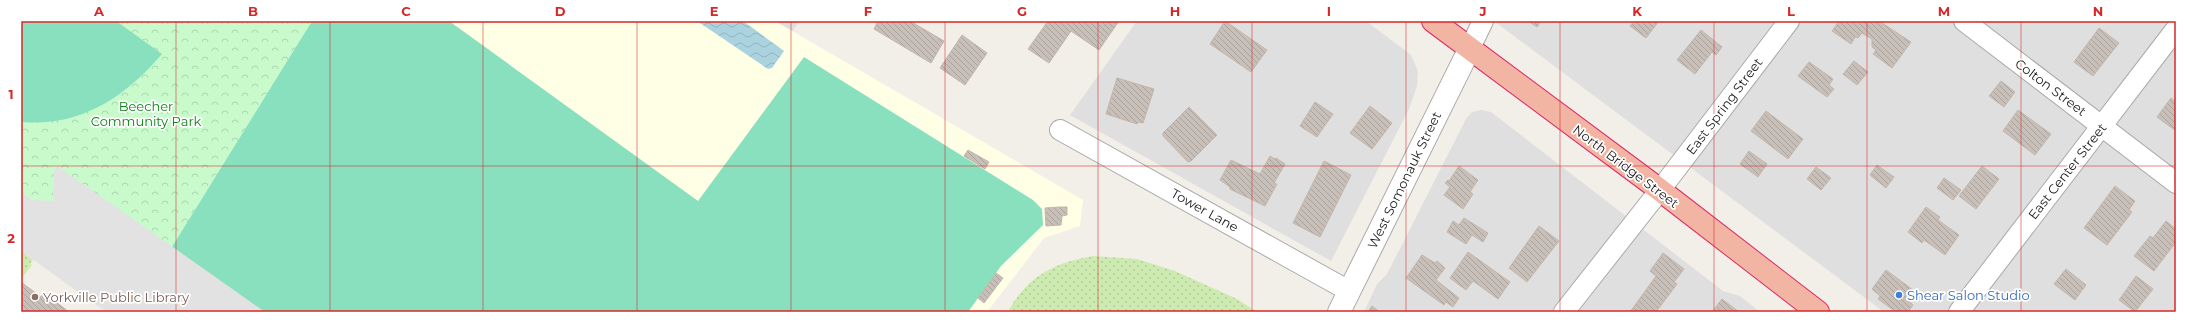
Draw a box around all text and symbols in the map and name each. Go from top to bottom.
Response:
text: A [93,3,105,19]
text: B [248,3,258,19]
text: C [401,3,411,19]
text: D [555,3,566,19]
text: E [710,3,719,19]
text: F [864,3,872,19]
text: G [1017,3,1027,19]
text: H [1170,3,1180,19]
text: I [1327,3,1331,19]
text: J [1478,3,1487,19]
text: K [1632,3,1642,19]
text: L [1787,3,1795,19]
text: M [1938,3,1950,19]
text: N [2093,3,2103,19]
street label: East Spring Street [1682,54,1766,158]
street label: Colton Street [2012,55,2090,119]
text: 1 [8,86,14,102]
park label: Beecher Community Park [91,98,201,129]
street label: West Somonauk Street [1364,109,1444,251]
street label: East Center Street [2024,120,2110,222]
street label: North Bridge Street [1570,121,1682,211]
street label: Tower Lane [1169,185,1242,235]
text: 2 [7,230,15,246]
place label: Shear Salon Studio [1907,287,2030,303]
place label: Yorkville Public Library [43,289,190,305]
marker: Shear Salon Studio [1894,290,1904,300]
marker: Yorkville Public Library [30,292,40,302]

